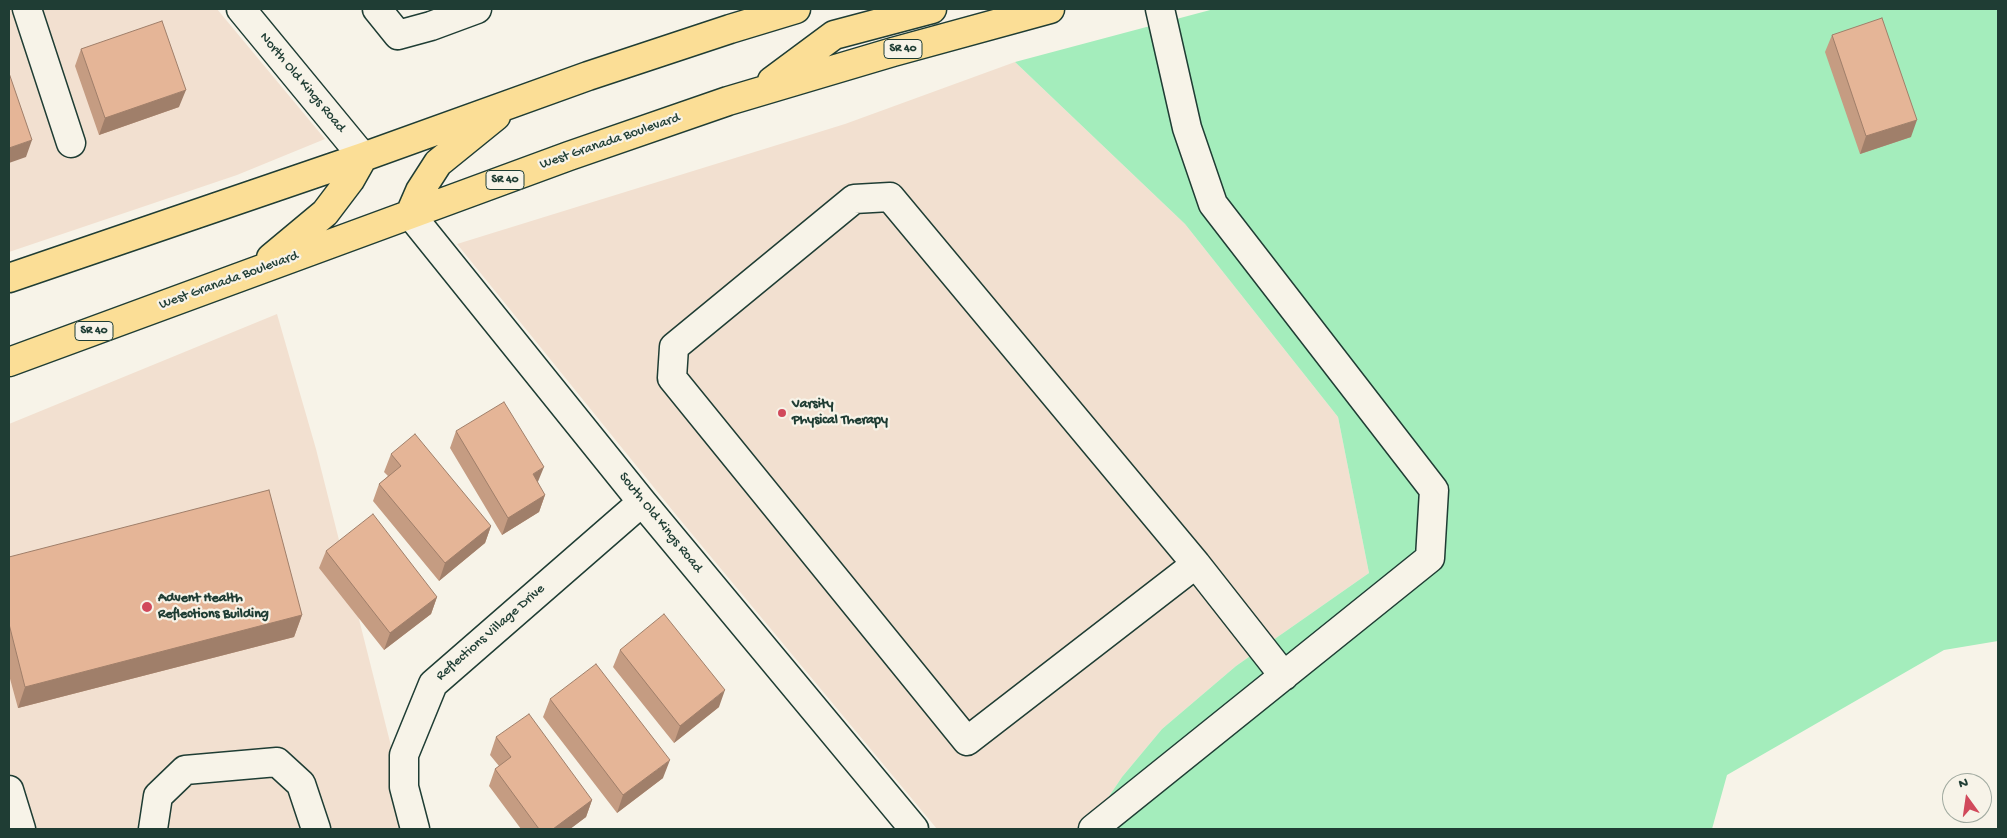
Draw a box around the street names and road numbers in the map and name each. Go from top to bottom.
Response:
street label: North Old Kings Road [255,30,349,136]
road number: SR 40 [884,40,922,59]
street label: West Granada Boulevard [538,110,682,174]
road number: SR 40 [486,170,524,190]
street label: West Granada Boulevard [157,248,301,314]
road number: SR 40 [75,322,113,341]
street label: South Old Kings Road [614,469,706,577]
street label: Reflections Village Drive [433,581,549,685]

